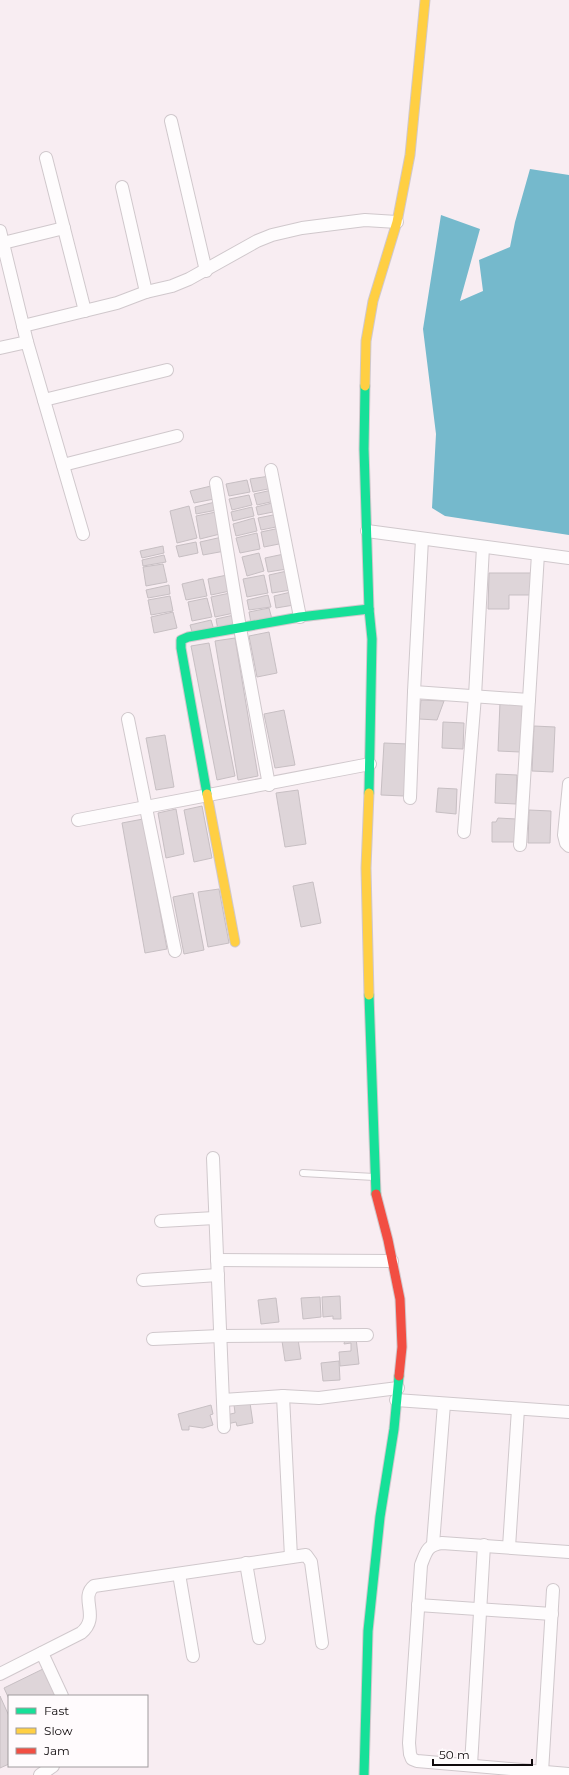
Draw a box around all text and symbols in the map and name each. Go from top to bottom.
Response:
legend [8,1695,148,1767]
text: Fast [44,1703,69,1718]
text: Slow [44,1723,73,1738]
scale bar [433,1741,532,1767]
text: Jam [43,1743,70,1758]
text: 50 m [439,1747,470,1762]

